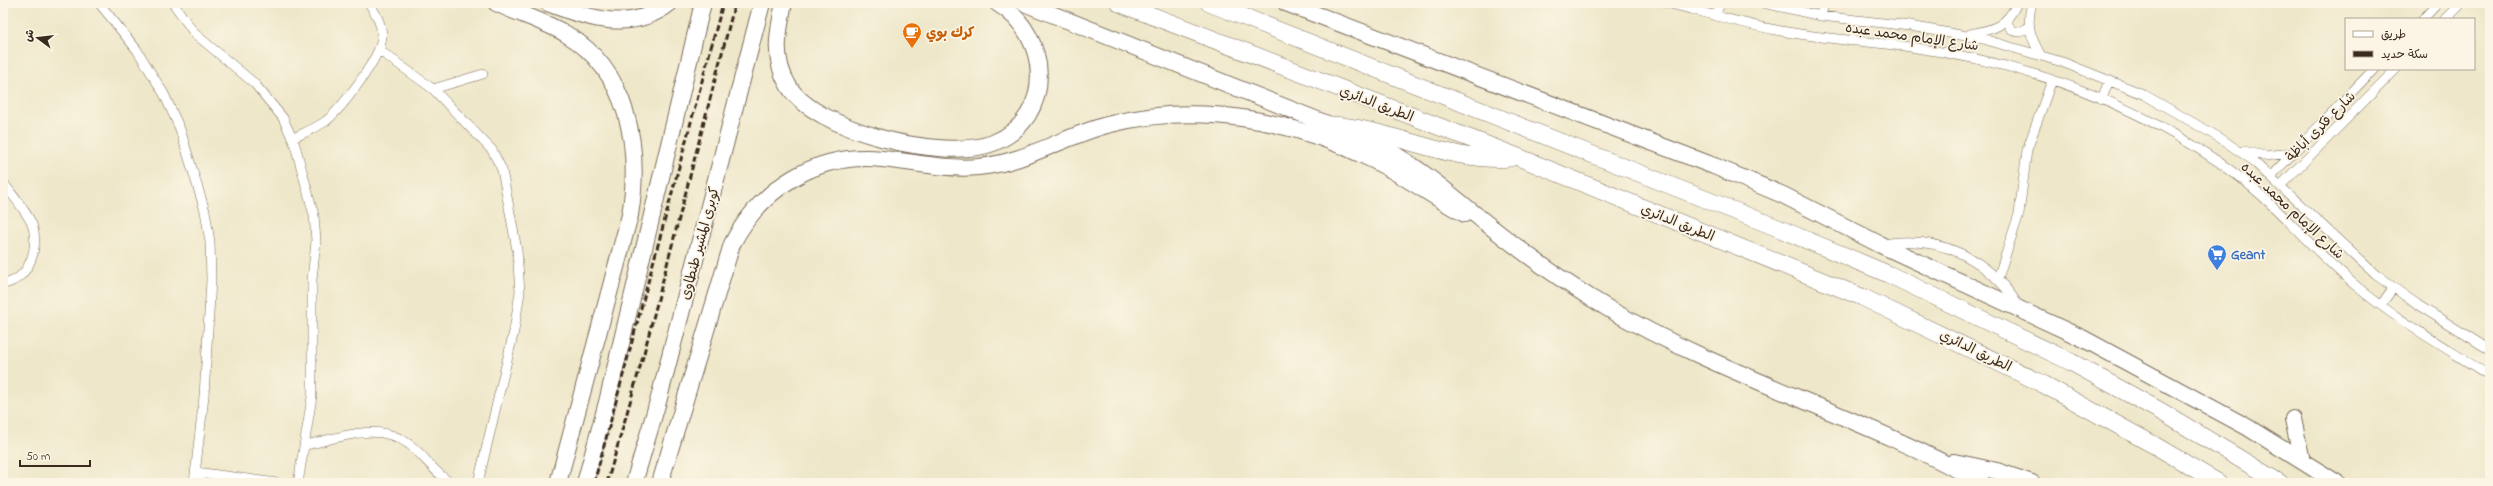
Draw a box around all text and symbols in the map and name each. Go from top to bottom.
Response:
north arrow [18,18,58,58]
street label: شارع الإمام محمد عبده [1844,18,1980,57]
legend [2345,18,2475,70]
cafe icon: كرك بوي [901,21,923,49]
place label: كرك بوي [926,23,975,44]
text: طريق [2381,26,2406,44]
text: ش [20,28,39,44]
text: سكة حديد [2381,46,2428,64]
street label: الطريق الدائري [1336,81,1417,128]
street label: شارع فكرى أباظة [2281,87,2361,167]
street label: شارع الإمام محمد عبده [2236,158,2348,265]
street label: كوبرى المشير طنطاوى [675,185,726,302]
street label: الطريق الدائري [1637,199,1718,248]
supermarket icon: Geant [2206,243,2228,271]
place label: Geant [2231,245,2266,266]
street label: الطريق الدائري [1936,325,2015,378]
scale bar [20,442,90,468]
text: 50 m [26,448,50,466]

